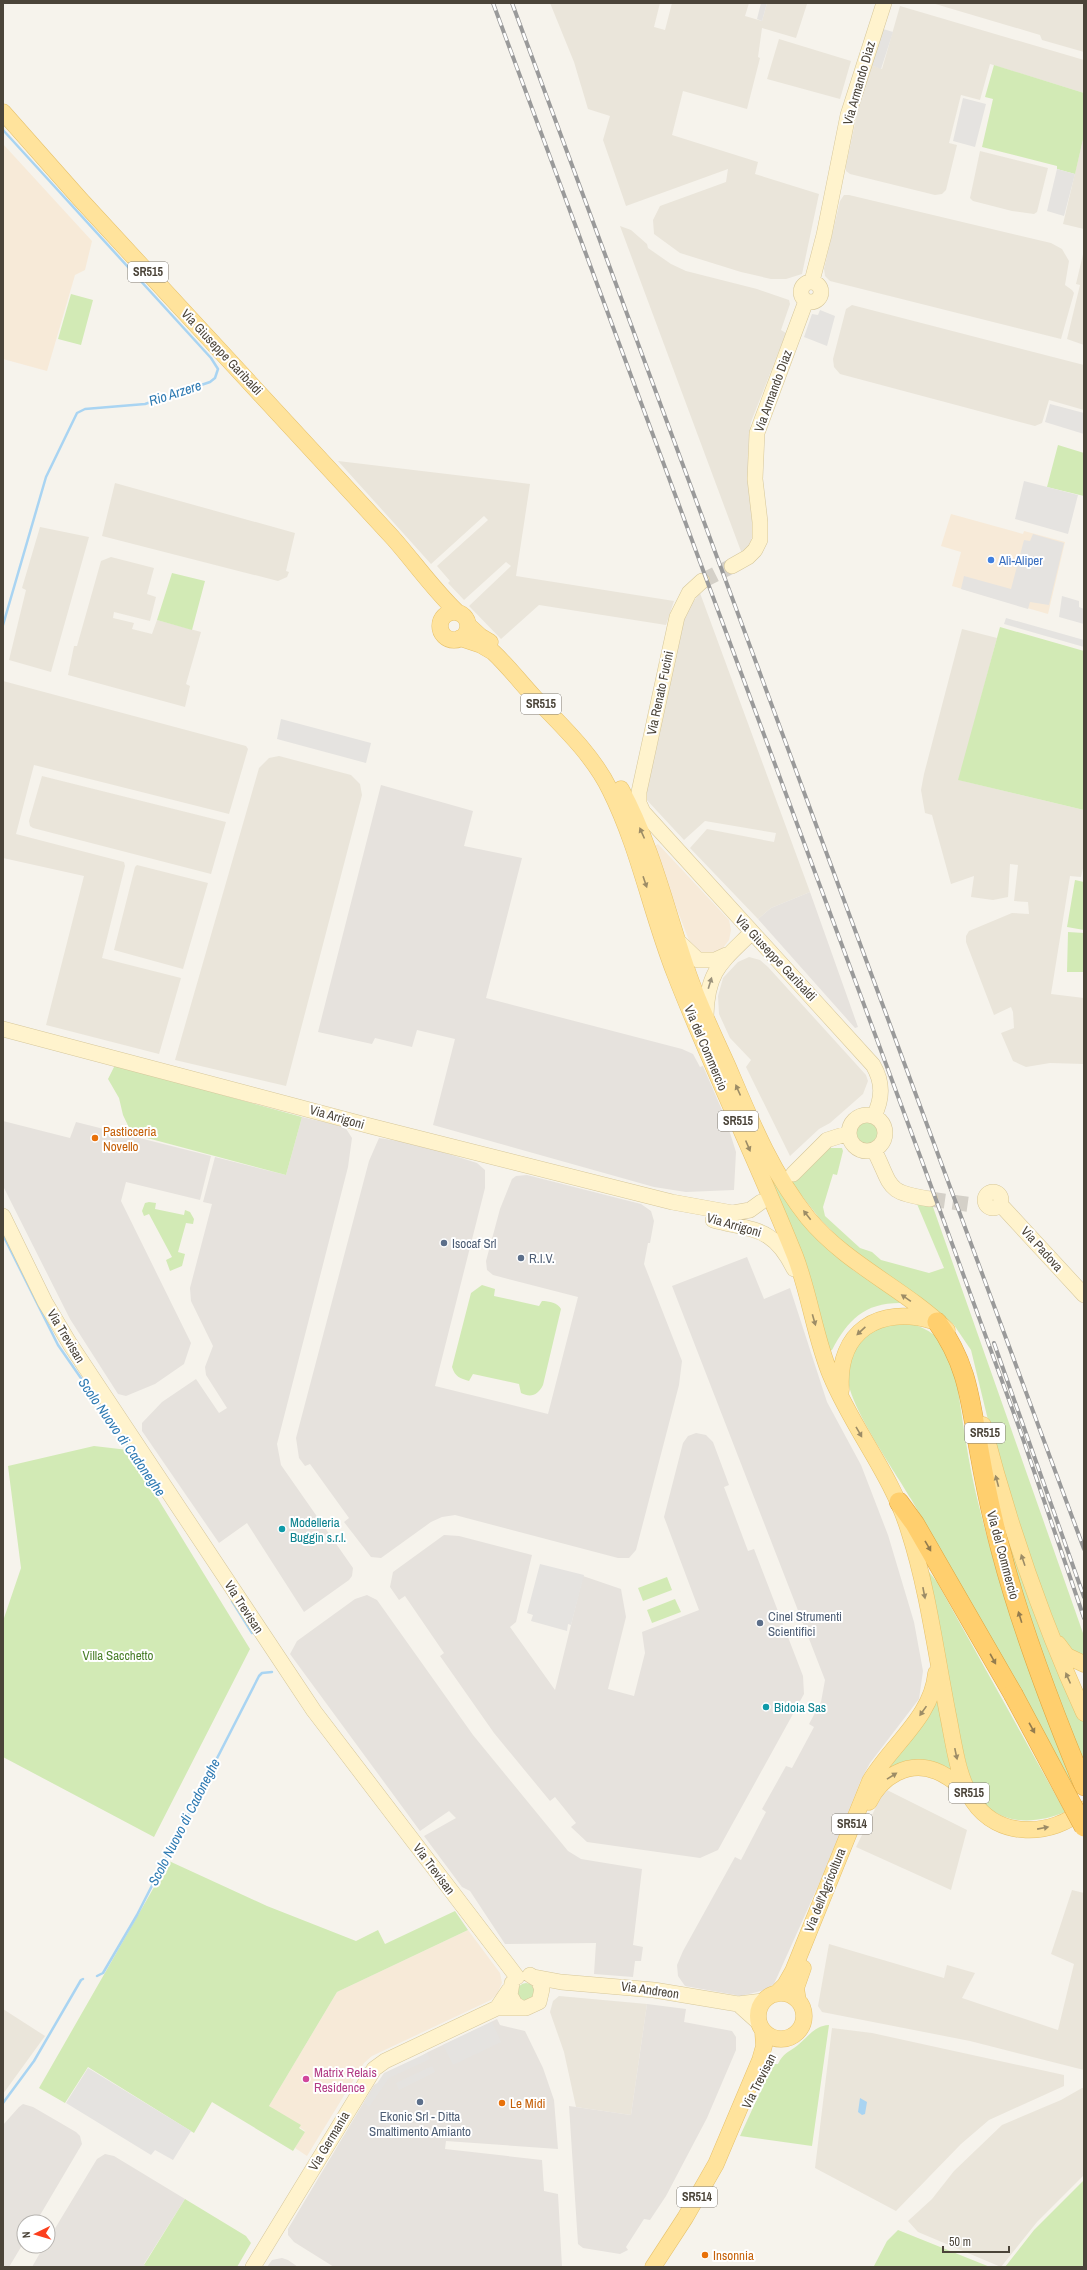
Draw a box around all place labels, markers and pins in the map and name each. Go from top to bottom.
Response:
place label: Alì-Aliper [998,552,1043,569]
marker: Alì-Aliper [986,555,996,565]
place label: Pasticceria Novello [103,1123,156,1155]
marker: Pasticceria Novello [90,1133,100,1143]
place label: Isocaf Srl [452,1235,496,1252]
marker: Isocaf Srl [439,1238,449,1248]
place label: R.I.V. [529,1250,555,1267]
marker: R.I.V. [516,1253,526,1263]
place label: Modelleria Buggin s.r.l. [290,1514,346,1546]
marker: Modelleria Buggin s.r.l. [277,1524,287,1534]
place label: Cinel Strumenti Scientifici [768,1608,842,1640]
marker: Cinel Strumenti Scientifici [755,1618,765,1628]
place label: Bidoia Sas [774,1699,826,1716]
marker: Bidoia Sas [761,1702,771,1712]
place label: Matrix Relais Residence [314,2064,377,2096]
marker: Matrix Relais Residence [301,2074,311,2084]
place label: Le Midi [510,2095,546,2112]
marker: Ekonic Srl - Ditta Smaltimento Amianto [415,2097,425,2107]
marker: Le Midi [497,2098,507,2108]
place label: Ekonic Srl - Ditta Smaltimento Amianto [369,2108,471,2140]
place label: Insonnia [713,2247,754,2264]
marker: Insonnia [700,2250,710,2260]

